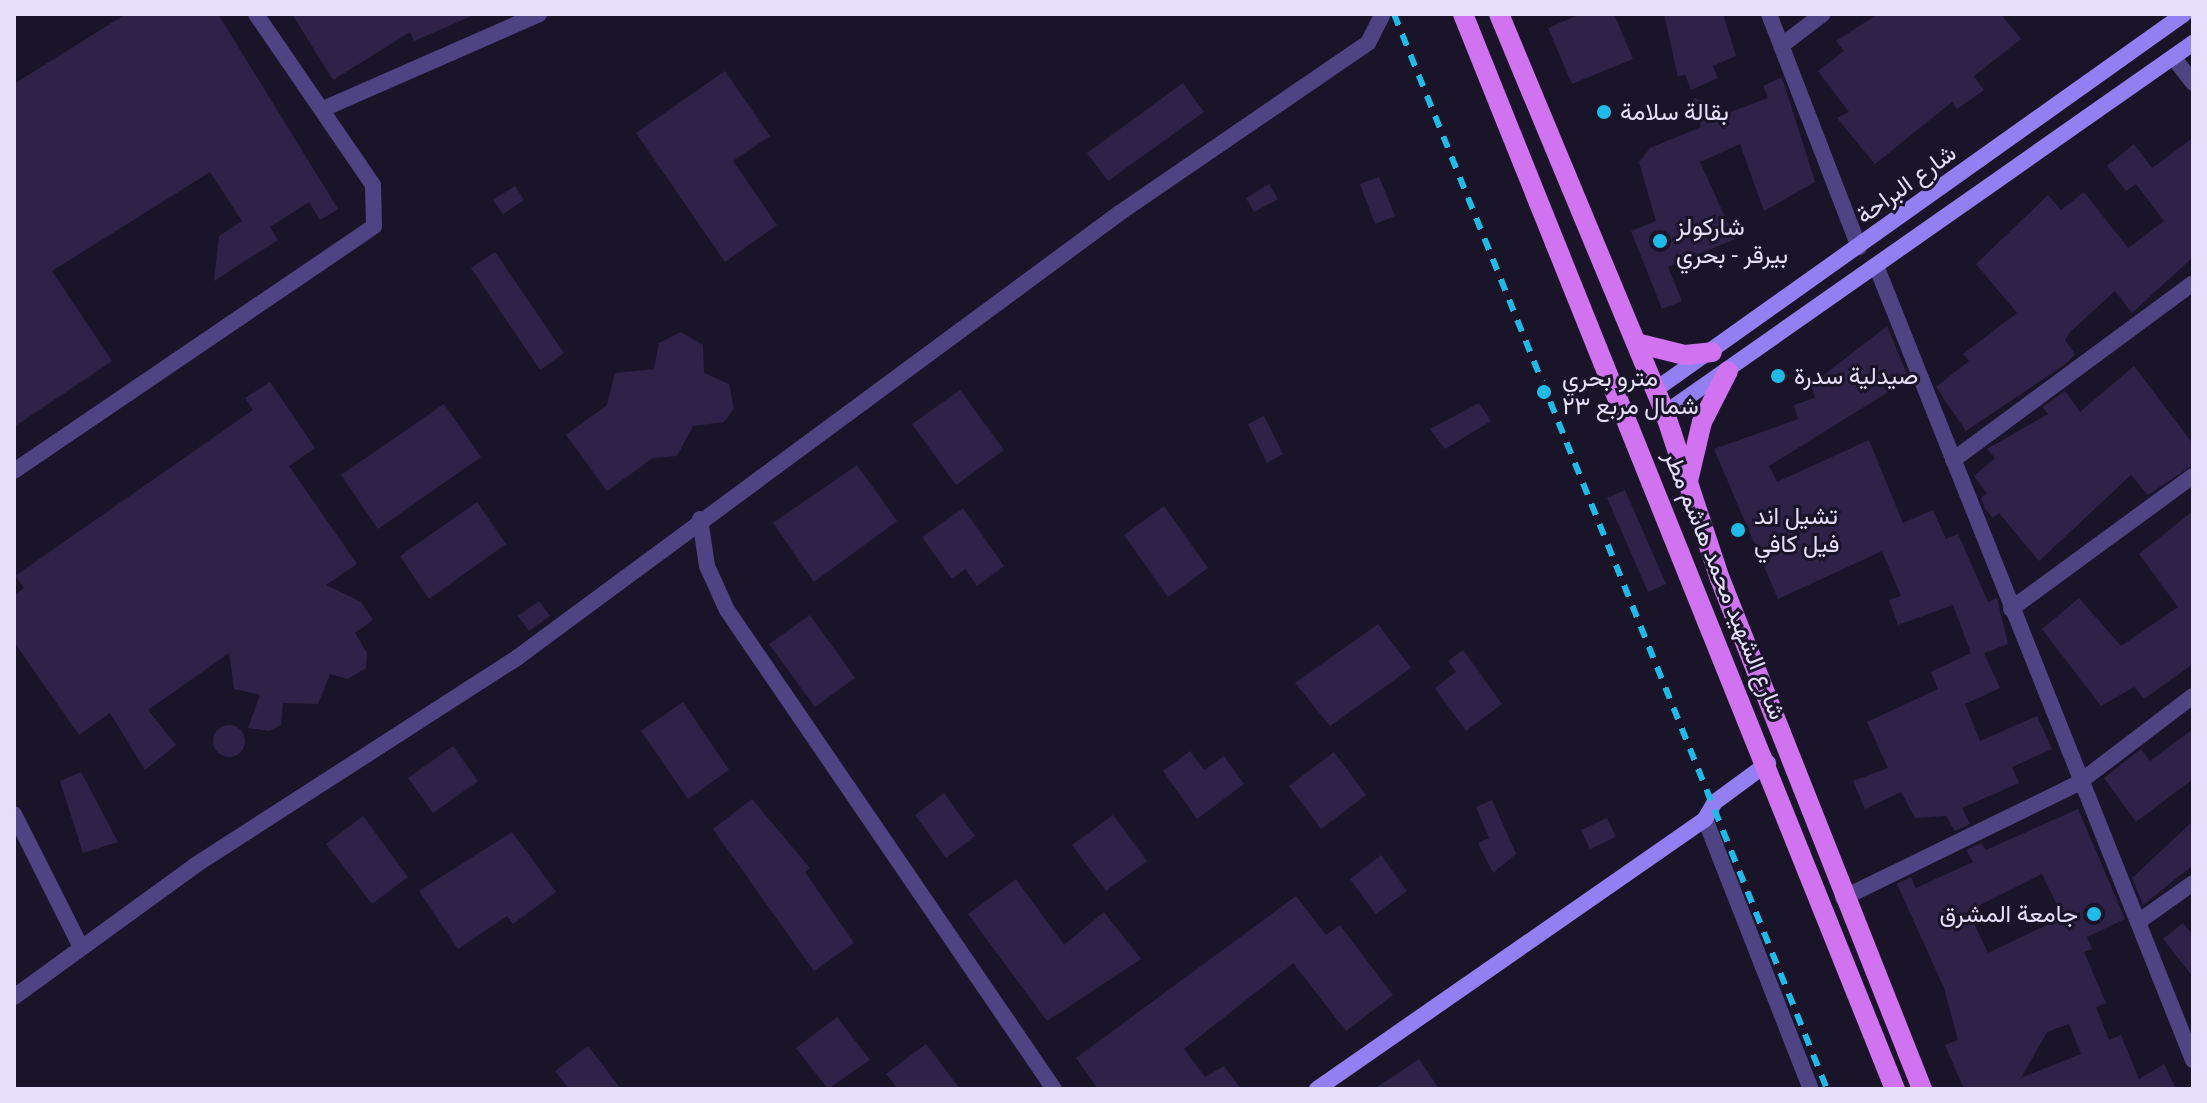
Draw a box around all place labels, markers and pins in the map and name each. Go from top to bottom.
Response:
place label: بقالة سلامة [1620,98,1729,126]
marker: بقالة سلامة [1595,103,1613,121]
place label: شاركولز بيرقر - بحري [1676,213,1788,269]
marker: شاركولز بيرقر - بحري [1651,232,1669,250]
place label: صيدلية سدرة [1794,362,1918,390]
place label: مترو بحري شمال مربع ٢٣ [1562,364,1699,420]
marker: صيدلية سدرة [1769,367,1787,385]
marker: مترو بحري شمال مربع ٢٣ [1533,381,1555,403]
place label: تشيل اند فيل كافي [1754,502,1840,558]
marker: تشيل اند فيل كافي [1729,521,1747,539]
place label: جامعة المشرق [1939,900,2078,928]
marker: جامعة المشرق [2085,905,2103,923]

